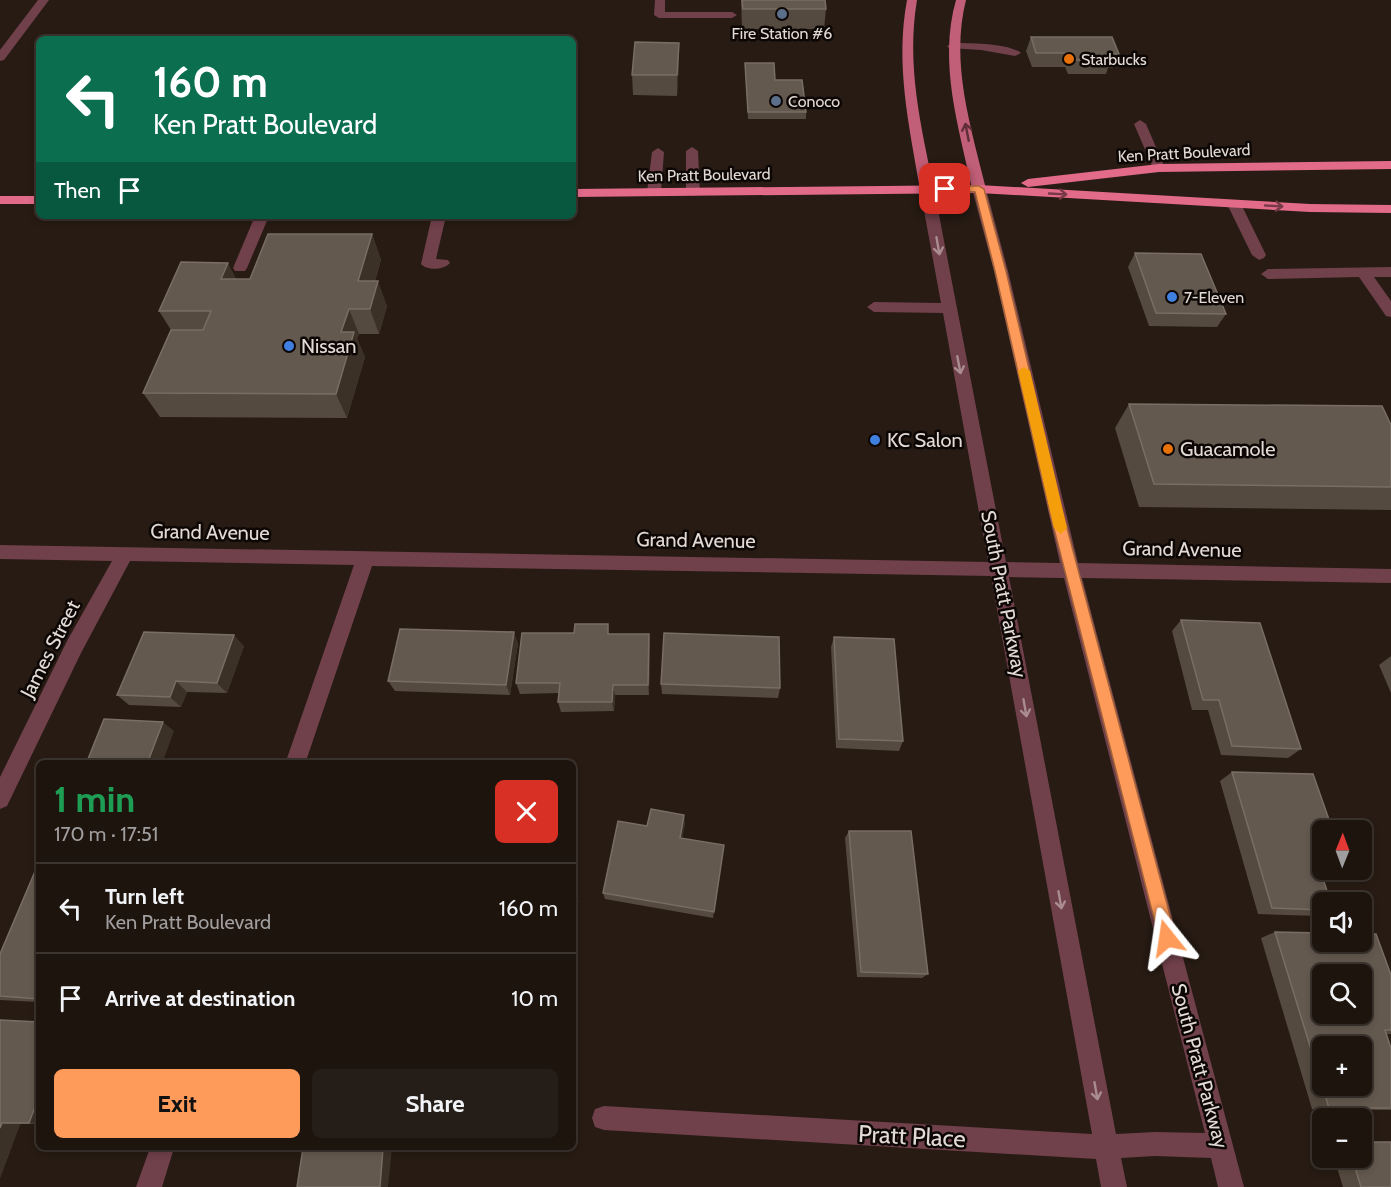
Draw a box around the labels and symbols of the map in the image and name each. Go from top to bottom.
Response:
marker: Fire Station #6 [775,7,789,21]
place label: Fire Station #6 [732,24,832,43]
place label: Starbucks [1081,50,1147,69]
marker: Starbucks [1062,52,1076,66]
place label: Conoco [788,92,840,111]
marker: Conoco [769,94,783,108]
one-way arrow [961,122,972,142]
street label: Ken Pratt Boulevard [1117,140,1251,166]
pin [919,163,970,214]
street label: Ken Pratt Boulevard [637,164,771,186]
one-way arrow [1048,188,1068,199]
one-way arrow [1264,201,1283,212]
one-way arrow [932,236,943,256]
place label: 7-Eleven [1184,288,1244,307]
marker: 7-Eleven [1165,290,1179,304]
place label: Nissan [301,334,356,358]
marker: Nissan [282,339,296,353]
one-way arrow [954,355,965,375]
place label: KC Salon [887,428,963,452]
marker: KC Salon [868,433,882,447]
place label: Guacamole [1180,437,1275,461]
marker: Guacamole [1161,442,1175,456]
street label: South Pratt Parkway [976,508,1032,680]
street label: Grand Avenue [150,519,270,545]
street label: Grand Avenue [636,527,756,553]
street label: Grand Avenue [1122,536,1242,562]
street label: James Street [15,596,85,703]
one-way arrow [1020,698,1031,717]
north arrow [1312,820,1372,880]
one-way arrow [1055,889,1066,909]
position arrow [1135,906,1199,970]
street label: South Pratt Parkway [1166,981,1234,1151]
one-way arrow [1091,1081,1102,1101]
street label: Pratt Place [858,1119,966,1153]

